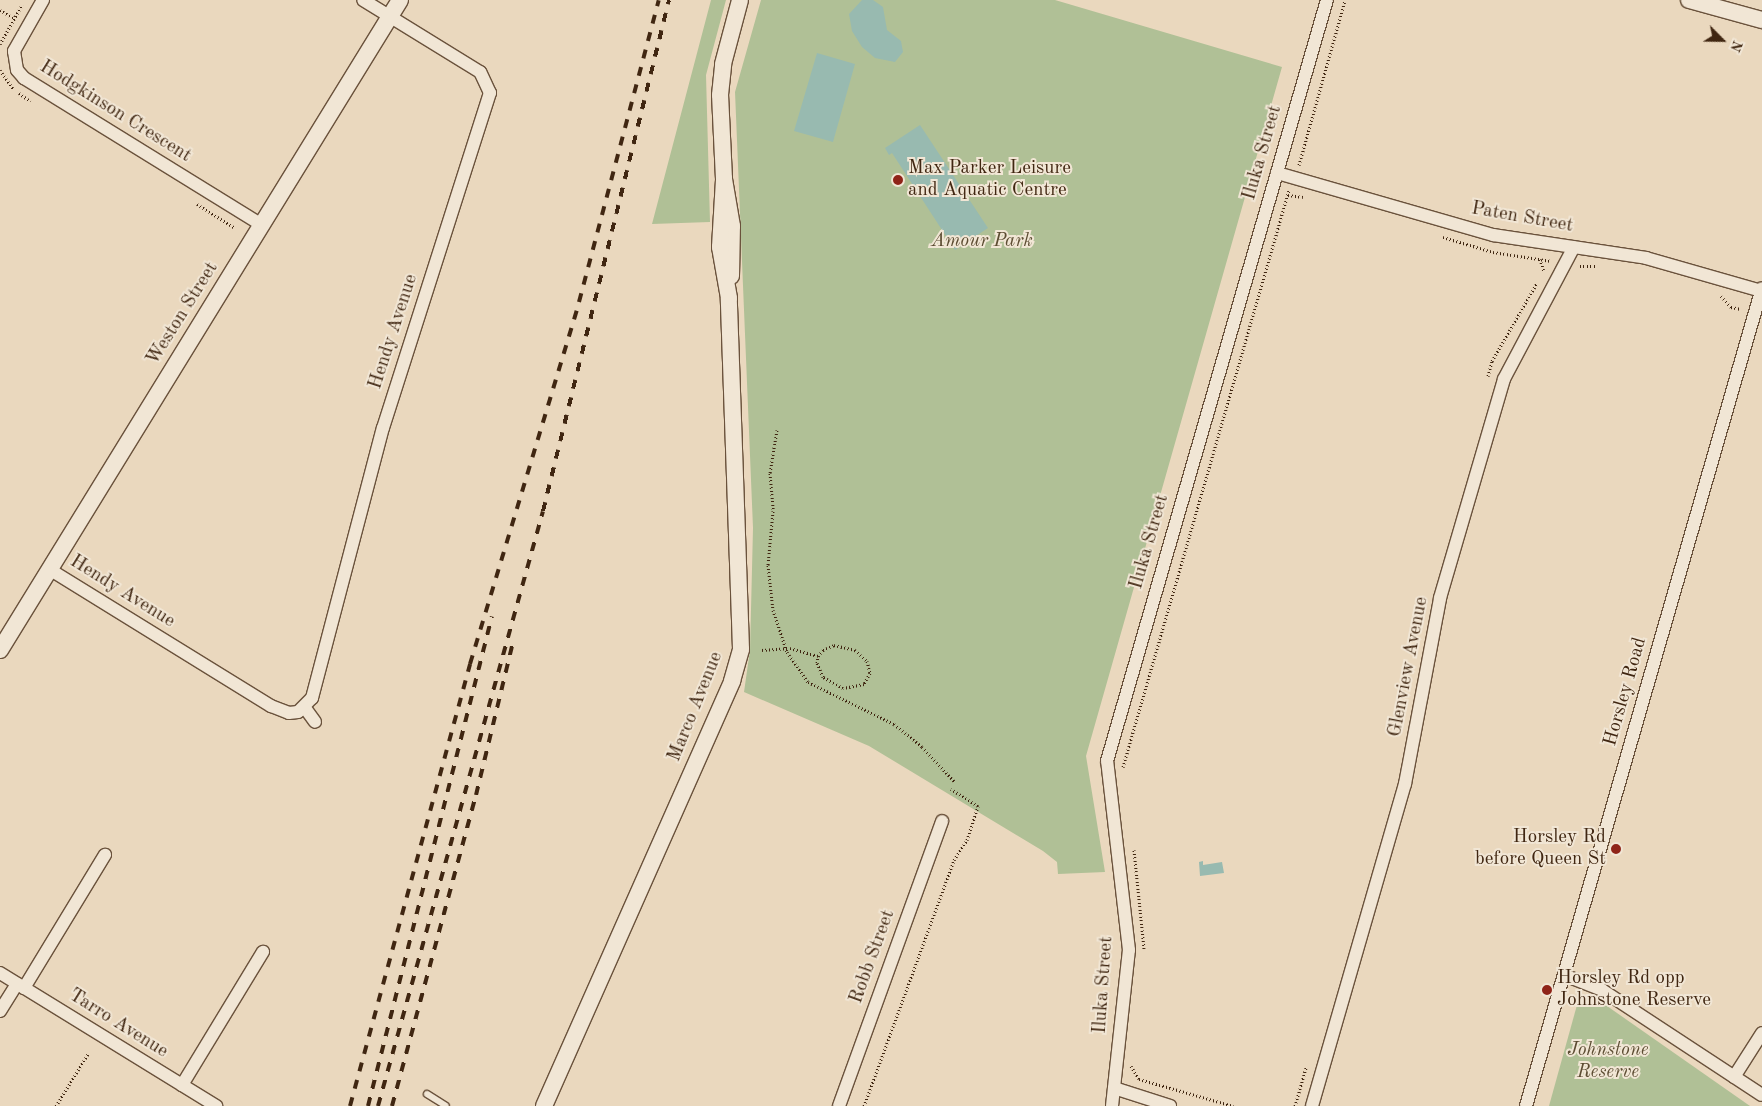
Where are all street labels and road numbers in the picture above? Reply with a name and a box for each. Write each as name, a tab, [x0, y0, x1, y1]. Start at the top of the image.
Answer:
street label: Hodgkinson Crescent	[35, 56, 195, 168]
street label: Iluka Street	[1239, 103, 1287, 203]
street label: Paten Street	[1469, 198, 1575, 238]
street label: Weston Street	[142, 258, 224, 370]
street label: Hendy Avenue	[365, 272, 423, 392]
street label: Iluka Street	[1126, 492, 1174, 592]
street label: Hendy Avenue	[65, 551, 179, 633]
street label: Glenview Avenue	[1384, 595, 1434, 739]
street label: Horsley Road	[1600, 635, 1652, 749]
street label: Marco Avenue	[664, 649, 728, 765]
street label: Robb Street	[846, 907, 900, 1007]
street label: Iluka Street	[1089, 935, 1119, 1035]
street label: Tarro Avenue	[64, 984, 172, 1064]

